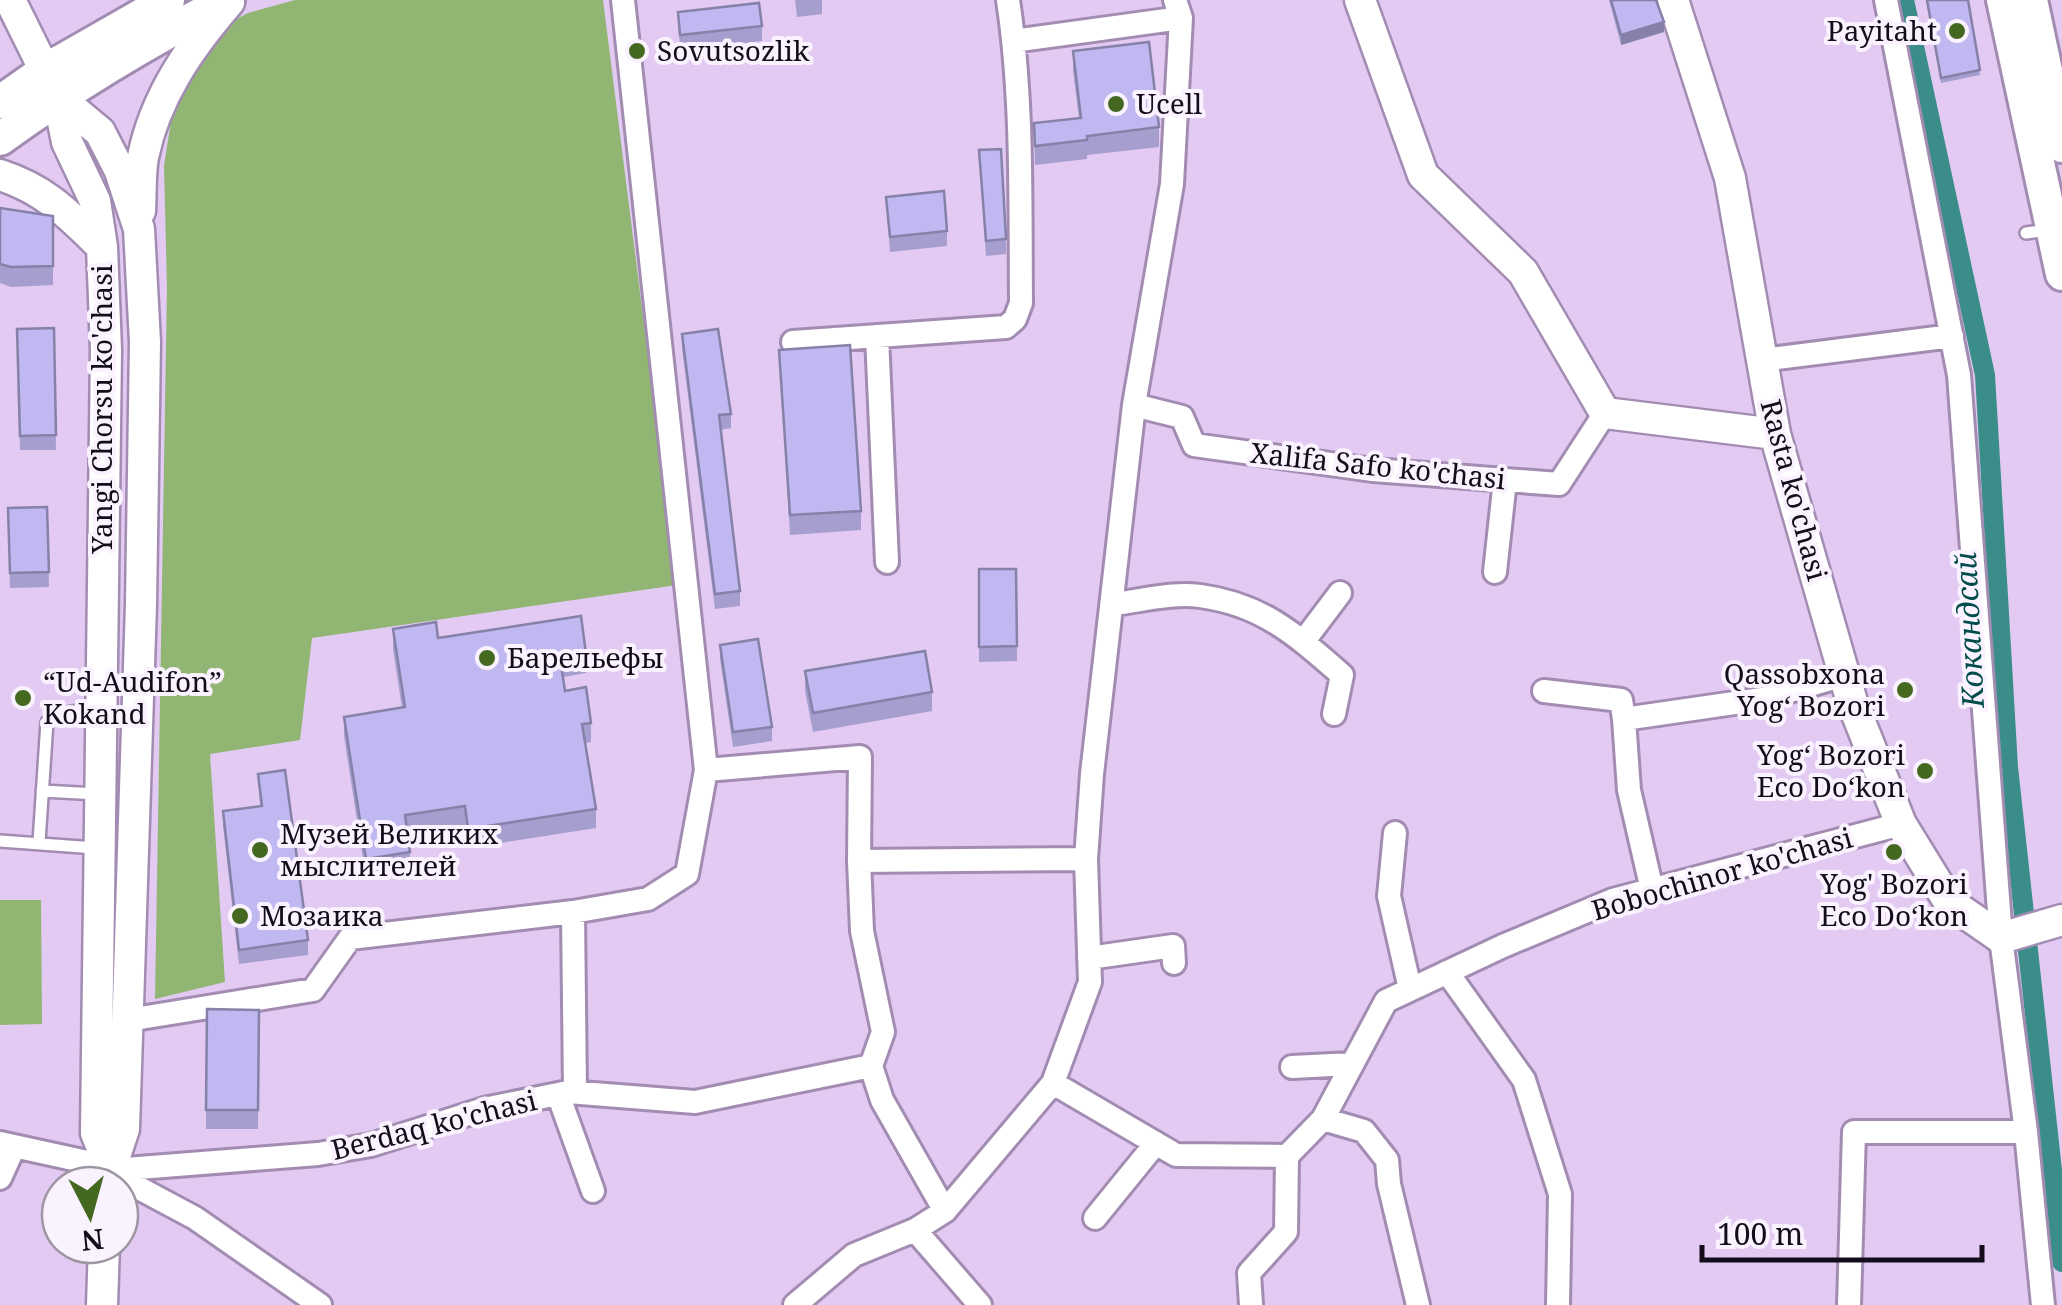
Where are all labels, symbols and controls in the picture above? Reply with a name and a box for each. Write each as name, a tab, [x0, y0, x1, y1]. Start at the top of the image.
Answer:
place label: Payitaht	[1827, 11, 1937, 49]
marker: Payitaht	[1946, 20, 1968, 42]
place label: Sovutsozlik	[657, 31, 810, 69]
marker: Sovutsozlik	[626, 40, 648, 62]
place label: Ucell	[1136, 84, 1203, 122]
marker: Ucell	[1105, 93, 1127, 115]
street label: Yangi Chorsu ko'chasi	[82, 264, 120, 555]
street label: Rasta ko'chasi	[1753, 395, 1837, 585]
street label: Xalifa Safo ko'chasi	[1249, 433, 1508, 497]
water label: Кокандсай	[1944, 551, 1993, 710]
place label: Барельефы	[507, 638, 664, 676]
marker: Барельефы	[476, 647, 498, 669]
place label: Qassobxona Yog‘ Bozori	[1724, 654, 1885, 724]
place label: “Ud-Audifon” Kokand	[43, 662, 222, 732]
marker: Qassobxona Yog‘ Bozori	[1894, 679, 1916, 701]
marker: “Ud-Audifon” Kokand	[12, 687, 34, 709]
place label: Yogʻ Bozori Eco Doʻkon	[1756, 735, 1905, 805]
marker: Yogʻ Bozori Eco Doʻkon	[1914, 760, 1936, 782]
place label: Музей Великих мыслителей	[280, 814, 499, 884]
street label: Bobochinor ko'chasi	[1587, 818, 1857, 928]
marker: Музей Великих мыслителей	[249, 839, 271, 861]
marker: Yog' Bozori Eco Do‘kon	[1883, 841, 1905, 863]
place label: Yog' Bozori Eco Do‘kon	[1819, 864, 1968, 934]
place label: Мозаика	[260, 896, 384, 934]
marker: Мозаика	[229, 905, 251, 927]
street label: Berdaq ko'chasi	[327, 1080, 540, 1168]
north arrow	[40, 1165, 140, 1265]
scale bar	[1702, 1200, 1982, 1262]
text: 100 m	[1717, 1213, 1803, 1254]
text: N	[80, 1221, 106, 1261]

